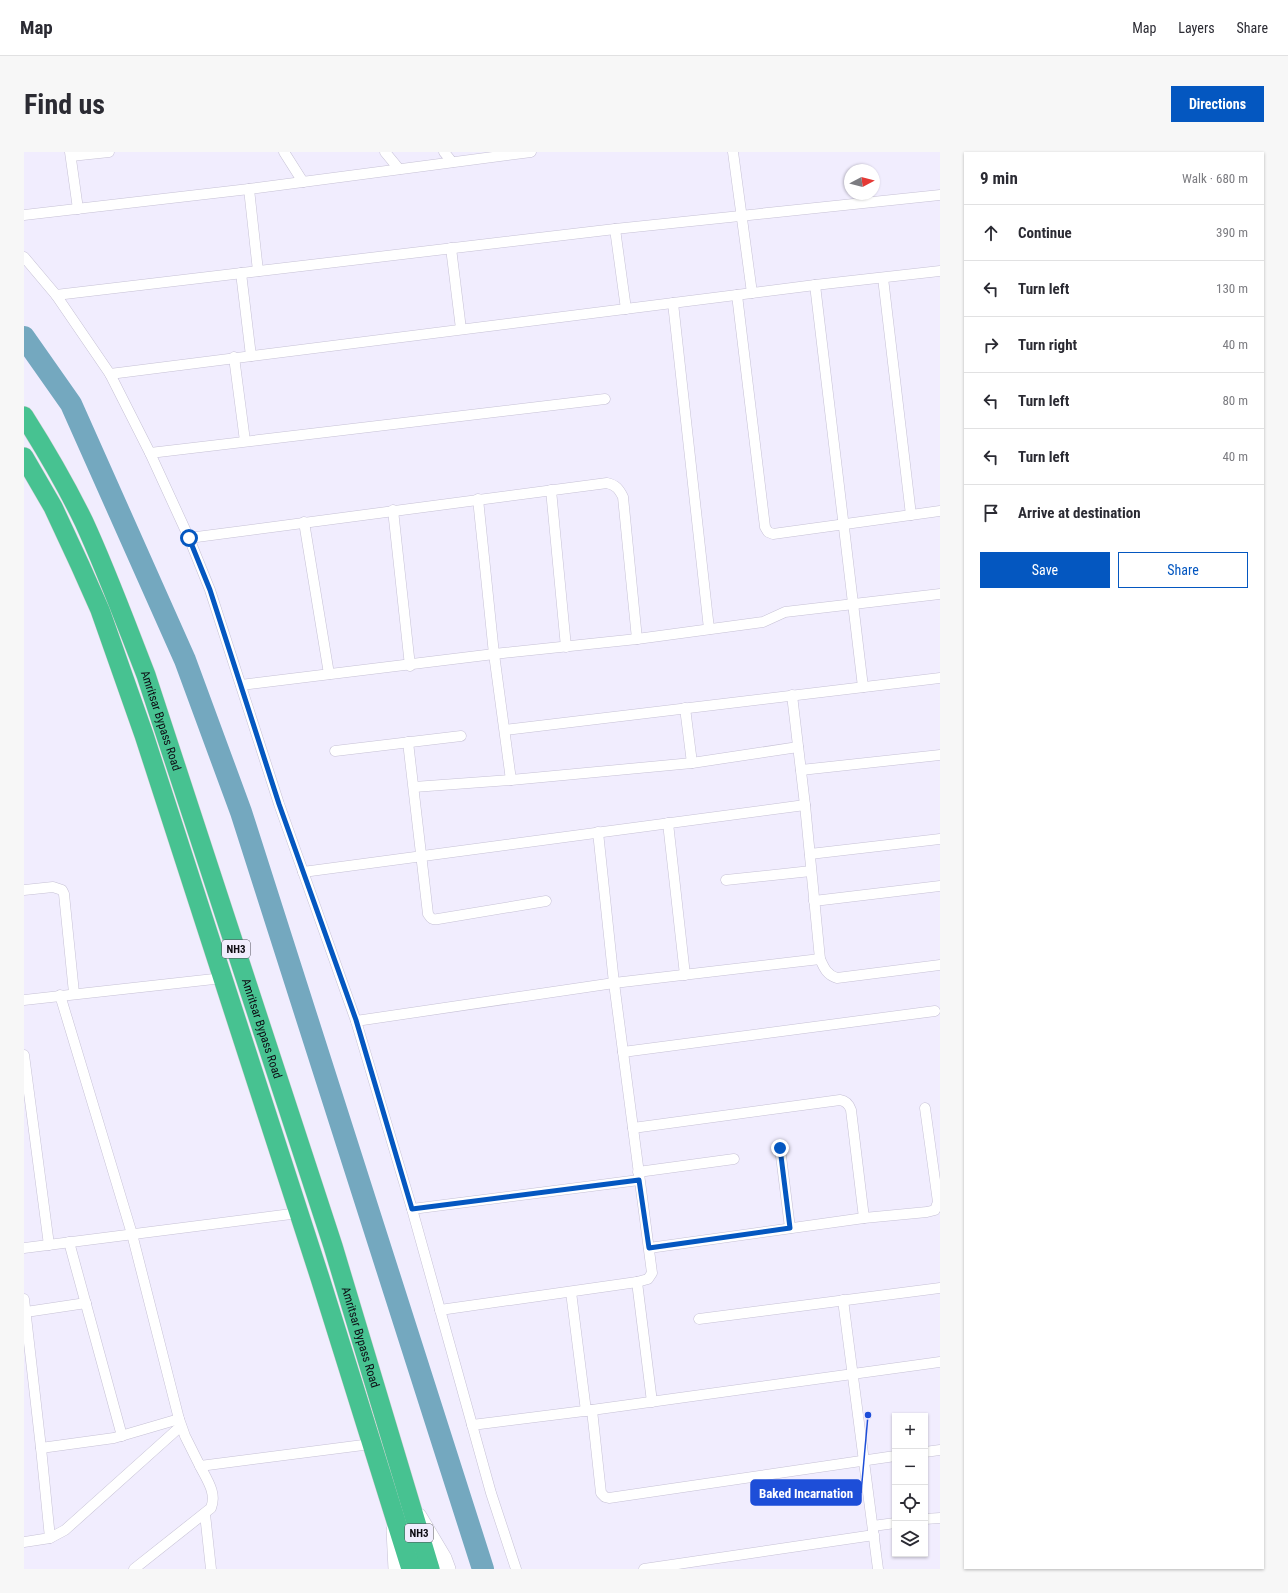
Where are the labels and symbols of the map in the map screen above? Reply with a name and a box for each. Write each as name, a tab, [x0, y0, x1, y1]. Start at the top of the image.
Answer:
north arrow	[844, 164, 880, 200]
route start	[180, 529, 198, 547]
street label: Amritsar Bypass Road	[138, 668, 184, 773]
road number: NH3	[222, 940, 250, 958]
street label: Amritsar Bypass Road	[239, 977, 285, 1081]
route end	[771, 1139, 789, 1157]
street label: Amritsar Bypass Road	[339, 1285, 382, 1389]
callout: Baked Incarnation	[751, 1480, 861, 1505]
text: Baked Incarnation	[759, 1486, 853, 1501]
road number: NH3	[405, 1524, 433, 1542]

